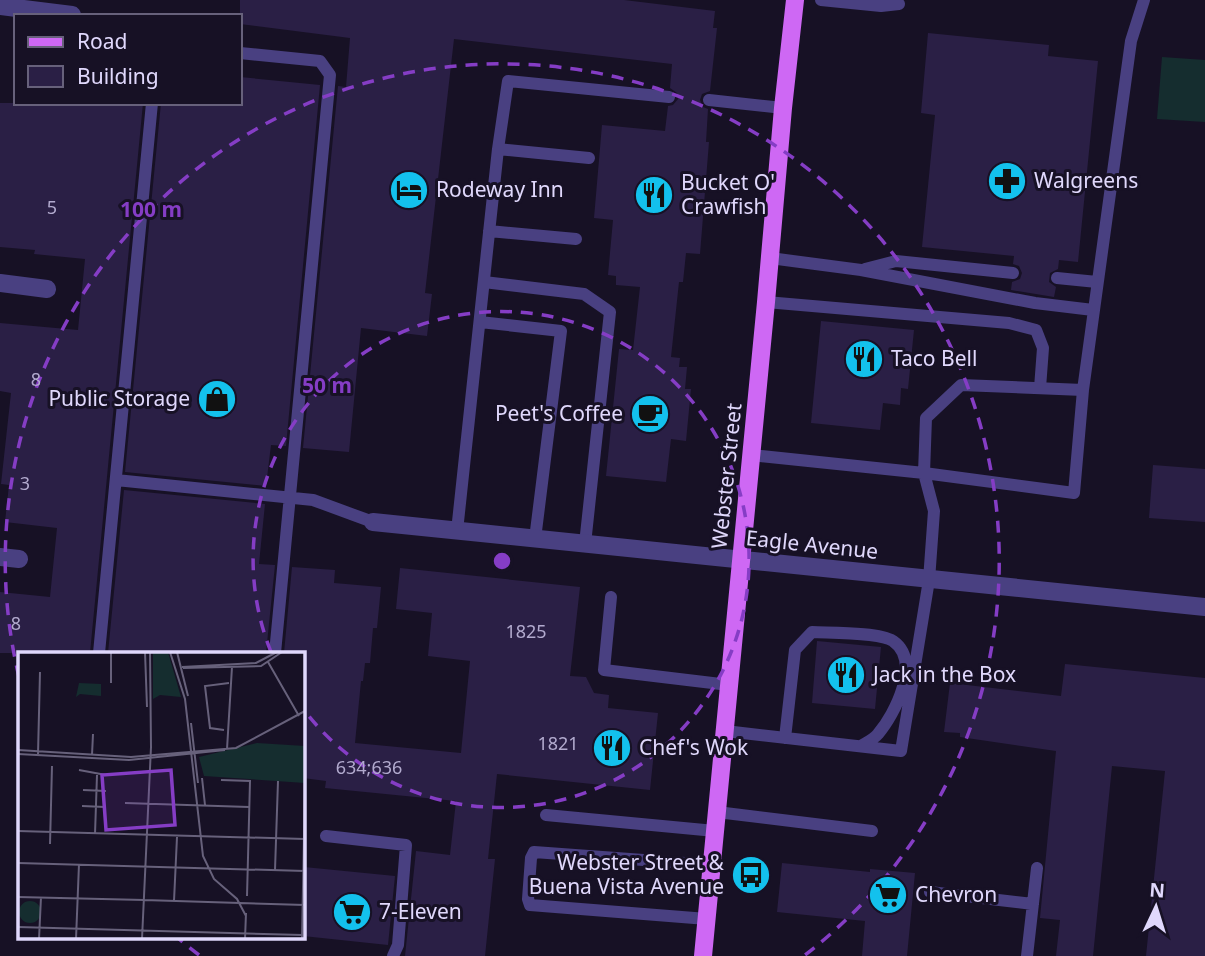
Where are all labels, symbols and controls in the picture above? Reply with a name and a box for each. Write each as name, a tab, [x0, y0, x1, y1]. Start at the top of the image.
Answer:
legend	[14, 14, 242, 105]
text: Road	[77, 27, 127, 55]
text: Building	[77, 62, 159, 90]
pharmacy icon: Walgreens	[986, 160, 1028, 202]
place label: Walgreens	[1034, 166, 1138, 194]
place label: Bucket O' Crawfish	[681, 168, 775, 220]
hotel icon: Rodeway Inn	[388, 169, 430, 211]
restaurant icon: Bucket O' Crawfish	[633, 174, 675, 216]
place label: Rodeway Inn	[436, 175, 564, 203]
house number: 5	[47, 195, 57, 219]
text: 100 m	[120, 195, 182, 223]
restaurant icon: Taco Bell	[843, 338, 885, 380]
place label: Taco Bell	[891, 344, 977, 372]
house number: 8	[31, 367, 41, 391]
text: 50 m	[302, 371, 352, 399]
shop icon: Public Storage	[196, 378, 238, 420]
place label: Public Storage	[48, 384, 190, 412]
cafe icon: Peet's Coffee	[629, 393, 671, 435]
place label: Peet's Coffee	[495, 399, 623, 427]
street label: Webster Street	[704, 401, 748, 550]
house number: 3	[20, 471, 30, 495]
street label: Eagle Avenue	[745, 523, 880, 565]
centre of rings	[490, 549, 514, 573]
house number: 8	[11, 611, 21, 635]
house number: 1825	[505, 619, 547, 643]
inset map	[18, 652, 304, 939]
restaurant icon: Jack in the Box	[825, 654, 867, 696]
place label: Jack in the Box	[871, 660, 1016, 688]
restaurant icon: Chef's Wok	[591, 727, 633, 769]
house number: 1821	[537, 731, 579, 755]
place label: Chef's Wok	[639, 733, 749, 761]
house number: 634;636	[336, 755, 402, 779]
place label: Webster Street & Buena Vista Avenue	[529, 848, 725, 900]
bus stop icon: Webster Street & Buena Vista Avenue	[730, 854, 772, 896]
north arrow	[1121, 872, 1191, 942]
supermarket icon: Chevron	[867, 874, 909, 916]
text: N	[1149, 877, 1166, 904]
place label: Chevron	[915, 880, 997, 908]
supermarket icon: 7-Eleven	[331, 891, 373, 933]
place label: 7-Eleven	[379, 897, 462, 925]

